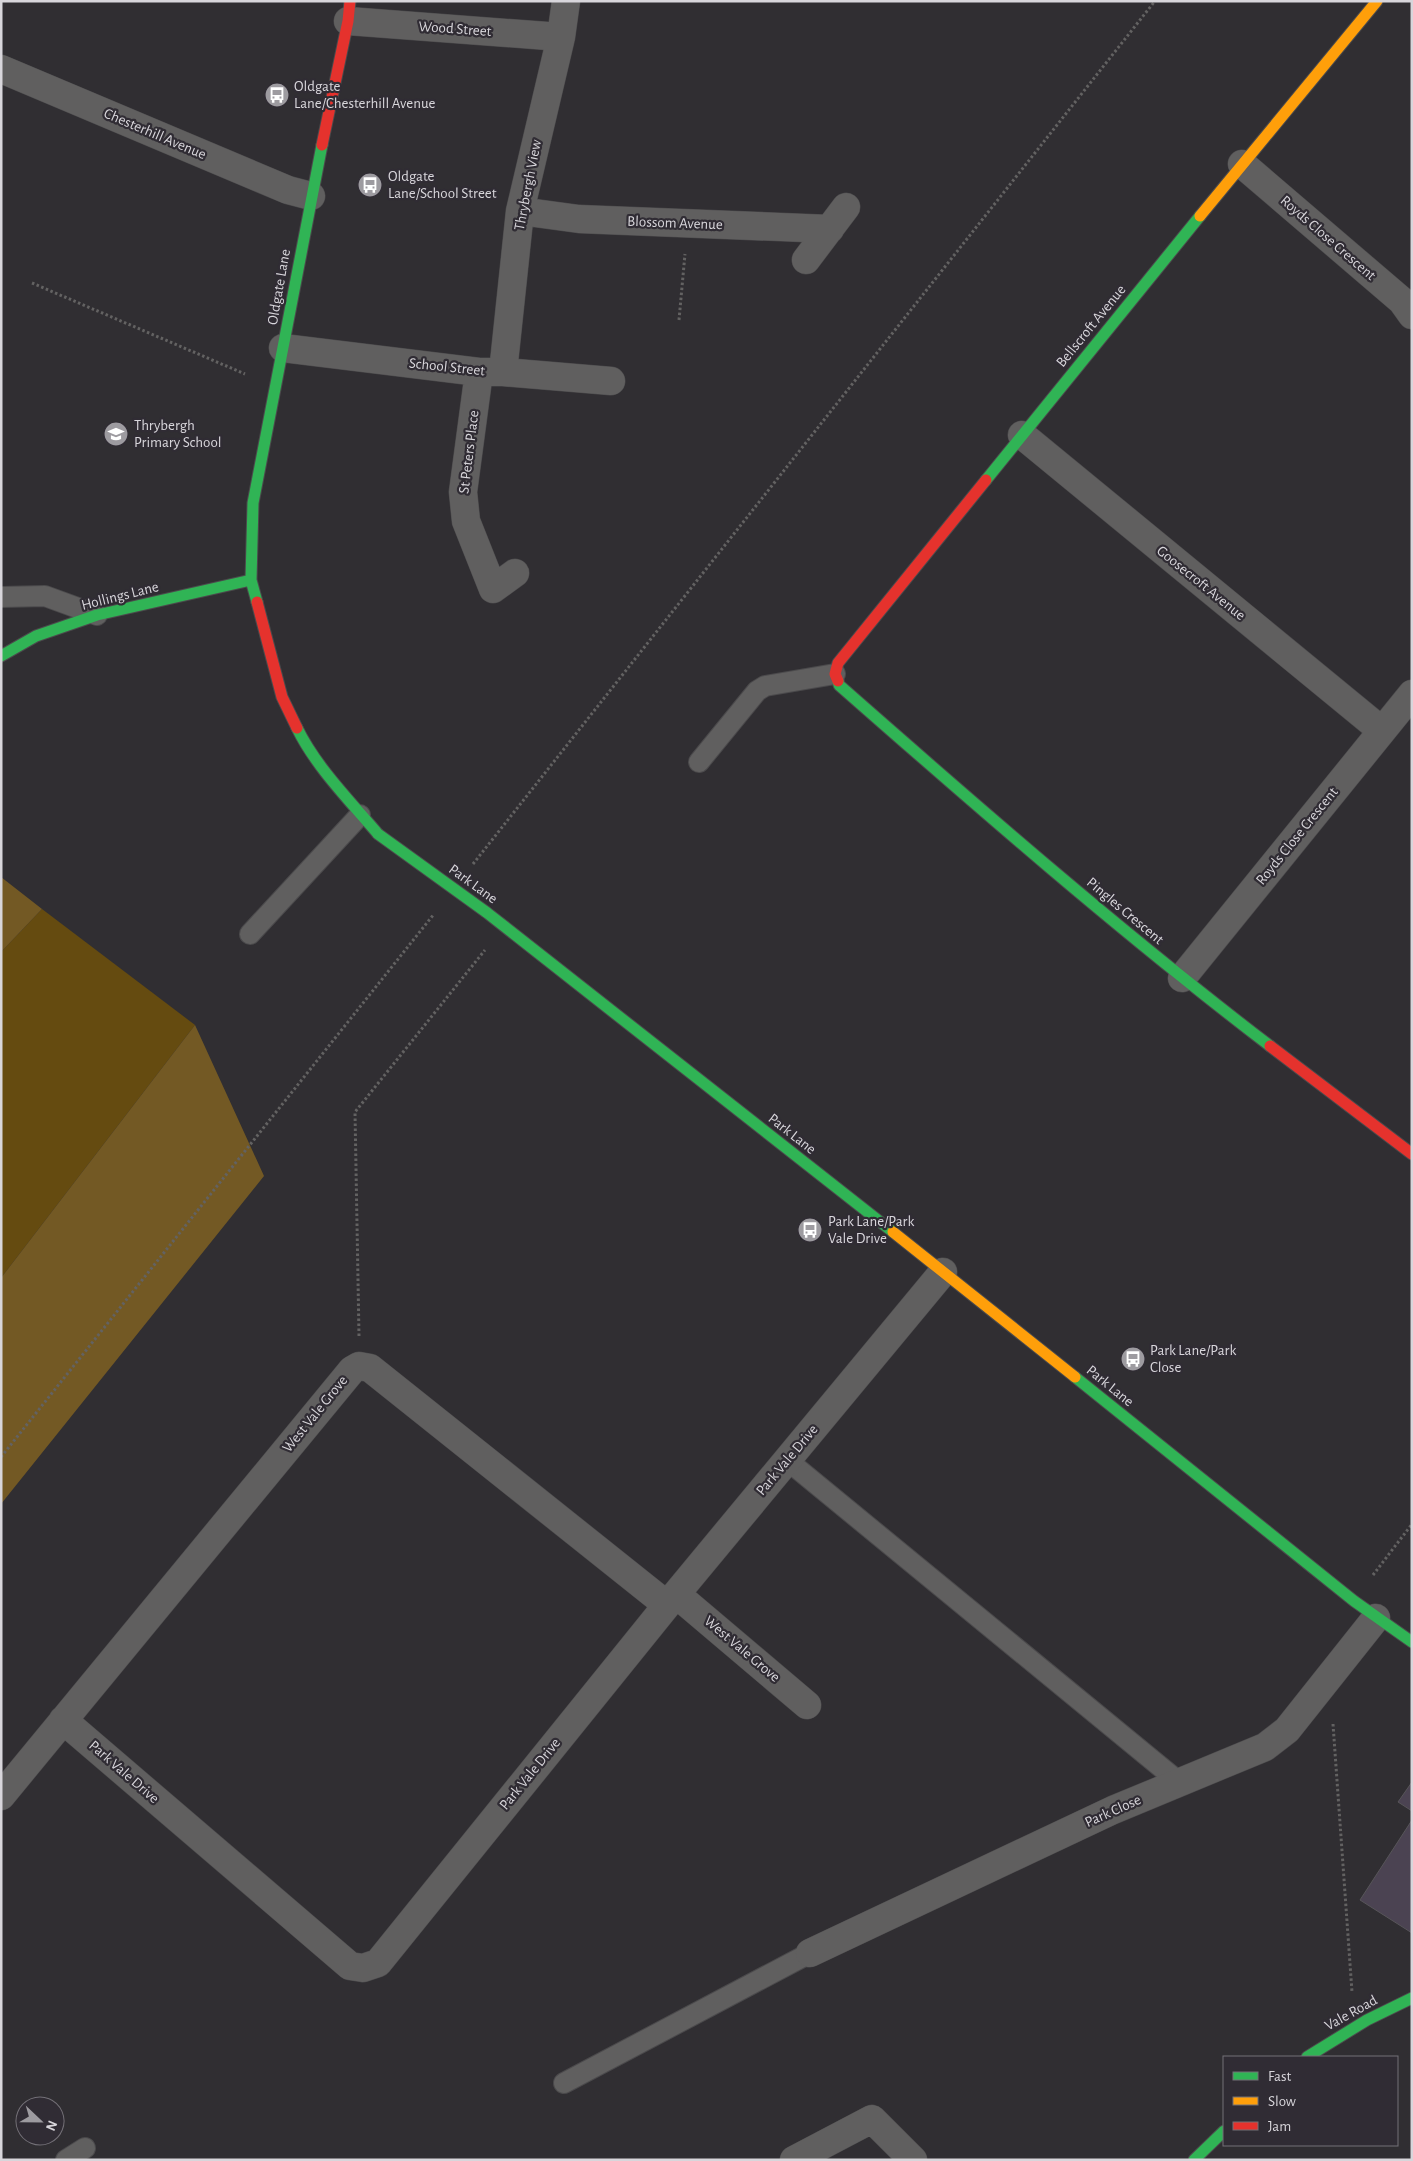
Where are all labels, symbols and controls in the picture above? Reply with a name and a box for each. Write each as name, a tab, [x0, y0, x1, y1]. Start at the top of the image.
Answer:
street label: Wood Street	[418, 19, 492, 39]
place label: Oldgate Lane/Chesterhill Avenue	[294, 79, 436, 111]
bus stop icon: Oldgate Lane/Chesterhill Avenue	[264, 82, 290, 108]
street label: Chesterhill Avenue	[102, 106, 208, 162]
street label: Thrybergh View	[512, 138, 544, 232]
place label: Oldgate Lane/School Street	[388, 169, 497, 201]
bus stop icon: Oldgate Lane/School Street	[357, 172, 383, 198]
street label: Royds Close Crescent	[1278, 193, 1379, 283]
street label: Blossom Avenue	[627, 214, 723, 232]
street label: Oldgate Lane	[265, 248, 293, 326]
street label: Bellscroft Avenue	[1053, 282, 1129, 370]
street label: School Street	[408, 356, 486, 378]
street label: St Peters Place	[456, 409, 482, 495]
place label: Thrybergh Primary School	[134, 418, 222, 450]
school or university icon: Thrybergh Primary School	[103, 421, 129, 447]
street label: Goosecroft Avenue	[1154, 543, 1248, 623]
street label: Hollings Lane	[80, 579, 160, 613]
street label: Royds Close Crescent	[1253, 784, 1341, 888]
street label: Park Lane	[446, 861, 500, 907]
street label: Pingles Crescent	[1084, 875, 1166, 947]
street label: Park Lane	[765, 1111, 819, 1157]
place label: Park Lane/Park Vale Drive	[828, 1214, 914, 1246]
bus stop icon: Park Lane/Park Vale Drive	[797, 1217, 823, 1243]
place label: Park Lane/Park Close	[1150, 1343, 1236, 1375]
bus stop icon: Park Lane/Park Close	[1120, 1346, 1146, 1372]
street label: Park Lane	[1084, 1363, 1137, 1410]
street label: West Vale Grove	[280, 1373, 350, 1455]
street label: Park Vale Drive	[753, 1422, 821, 1498]
street label: West Vale Grove	[701, 1613, 783, 1685]
street label: Park Vale Drive	[497, 1735, 563, 1813]
street label: Park Vale Drive	[86, 1738, 162, 1806]
street label: Park Close	[1083, 1792, 1143, 1830]
street label: Vale Road	[1322, 1992, 1380, 2034]
legend	[1223, 2056, 1398, 2146]
text: Fast	[1268, 2069, 1292, 2084]
text: Slow	[1268, 2094, 1296, 2109]
north arrow	[15, 2096, 65, 2146]
text: N	[43, 2118, 59, 2133]
text: Jam	[1268, 2119, 1291, 2134]

